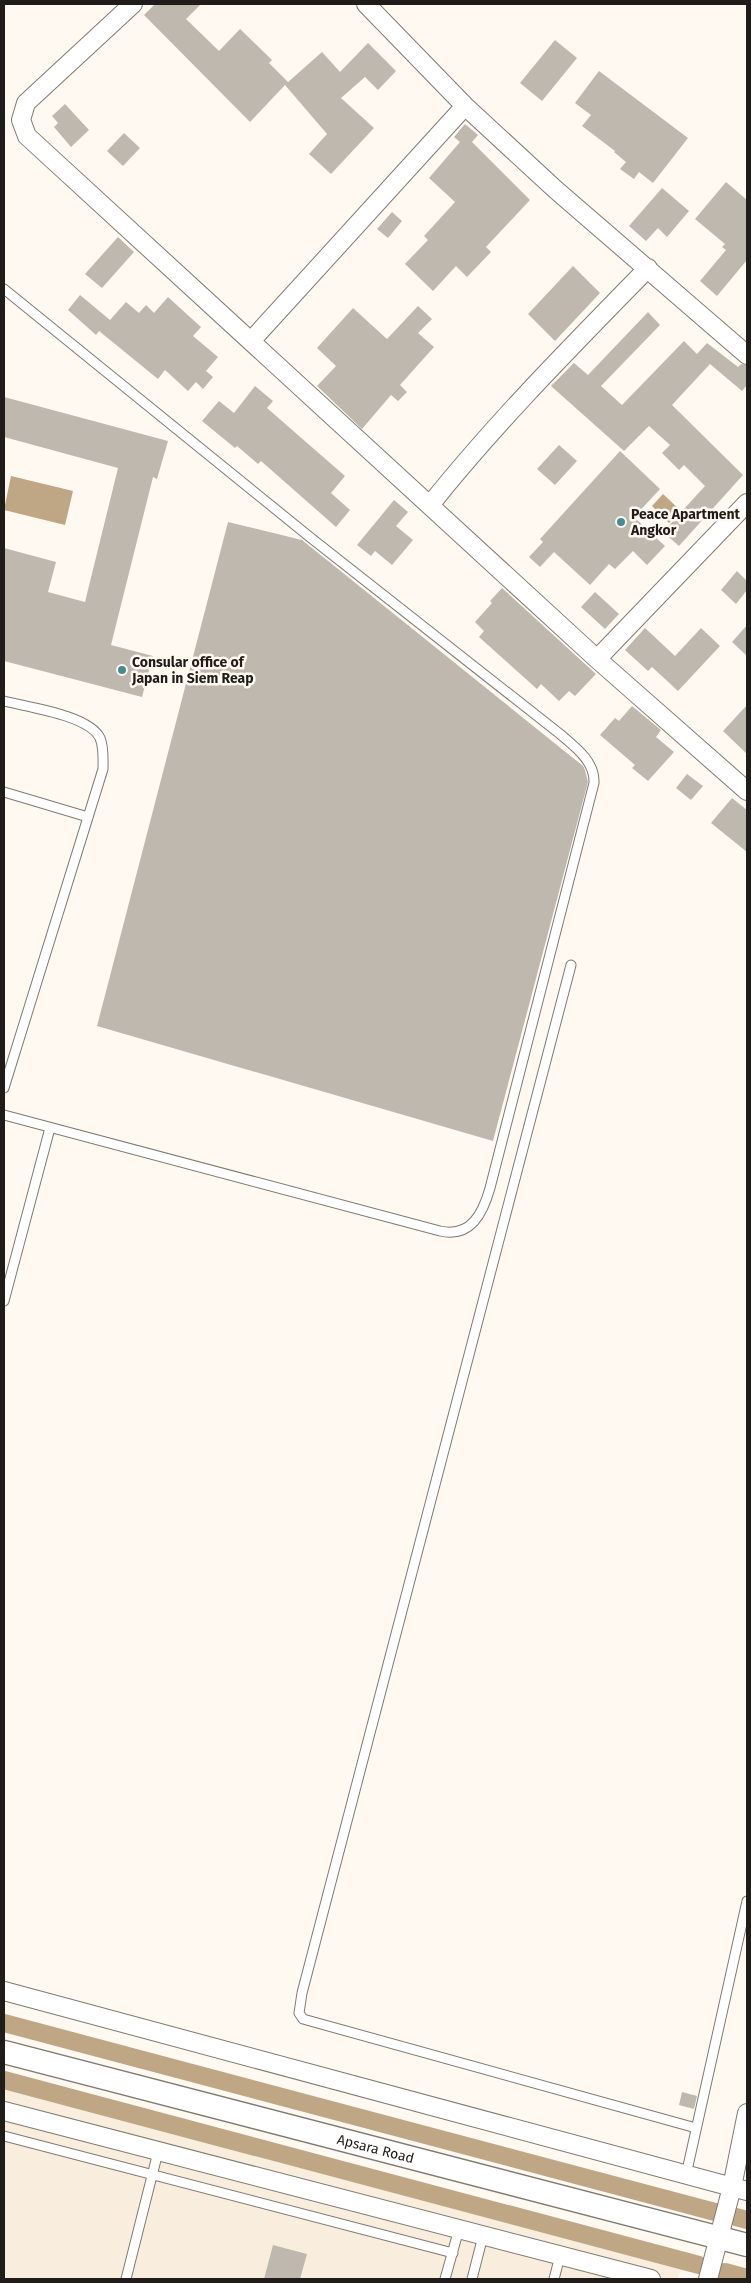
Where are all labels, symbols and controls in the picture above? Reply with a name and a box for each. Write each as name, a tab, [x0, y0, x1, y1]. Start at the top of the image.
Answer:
place label: Peace Apartment Angkor	[630, 506, 741, 539]
marker: Peace Apartment Angkor	[615, 516, 627, 528]
place label: Consular office of Japan in Siem Reap	[131, 654, 254, 687]
marker: Consular office of Japan in Siem Reap	[116, 664, 128, 676]
street label: Apsara Road	[335, 2130, 416, 2167]

